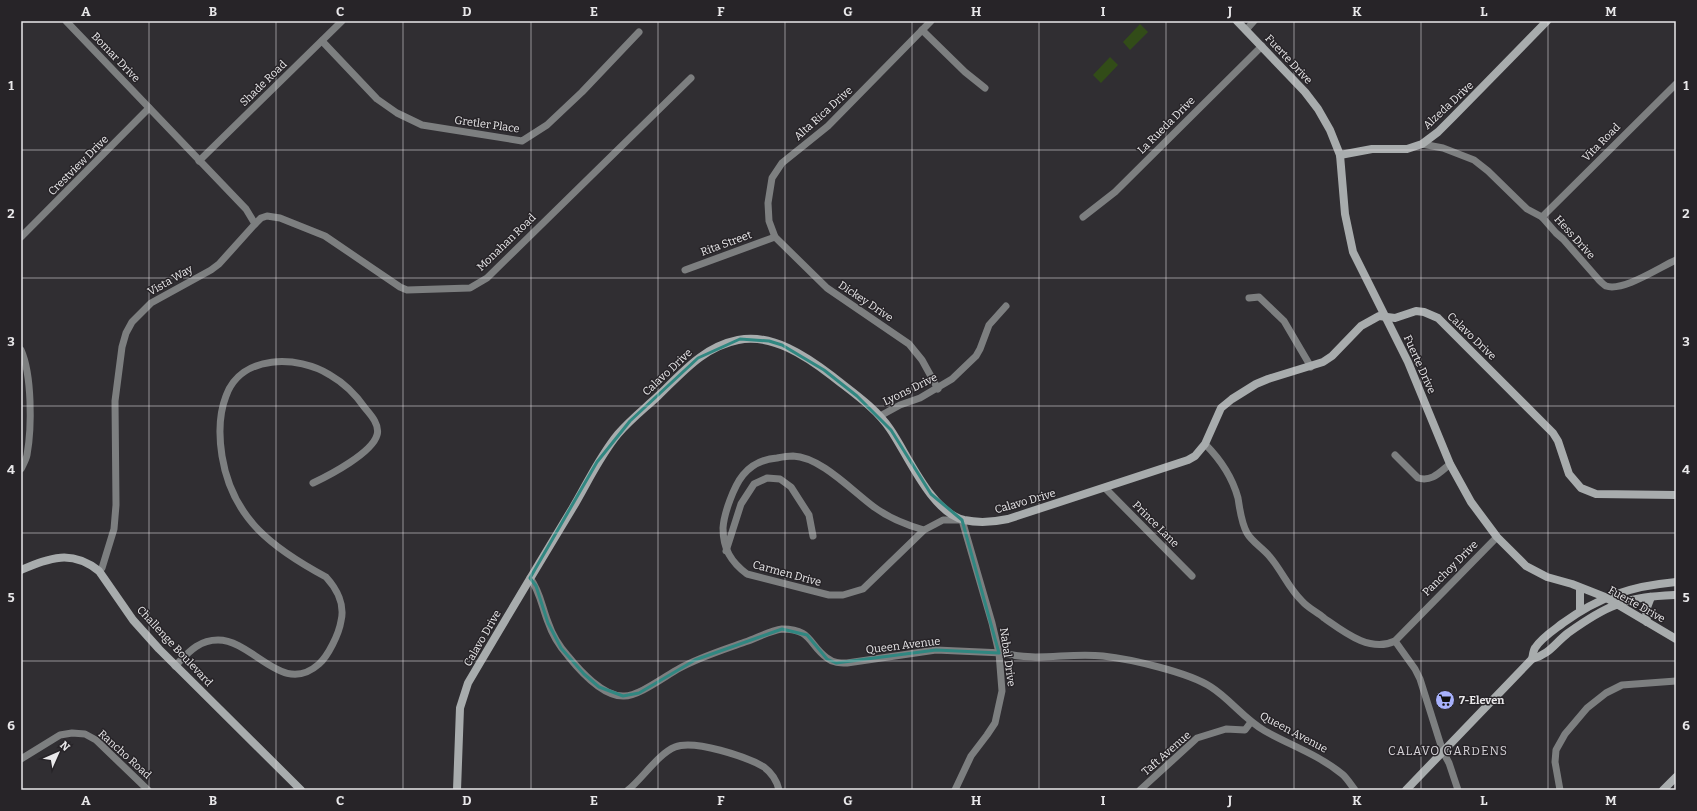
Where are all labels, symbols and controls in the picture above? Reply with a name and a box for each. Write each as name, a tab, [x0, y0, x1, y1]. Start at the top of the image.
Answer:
text: A	[81, 4, 91, 19]
text: B	[209, 4, 217, 19]
text: C	[336, 4, 344, 19]
text: D	[462, 4, 472, 19]
text: E	[590, 4, 598, 19]
text: F	[717, 4, 725, 19]
text: G	[843, 4, 853, 19]
text: H	[971, 4, 981, 19]
text: I	[1101, 4, 1106, 19]
text: J	[1227, 4, 1233, 19]
text: K	[1352, 4, 1362, 19]
text: L	[1480, 4, 1488, 19]
text: M	[1605, 4, 1617, 19]
street label: Bomar Drive	[89, 30, 143, 85]
street label: Fuerte Drive	[1262, 32, 1315, 87]
street label: Shade Road	[237, 57, 290, 109]
text: 1	[8, 78, 14, 93]
text: 1	[1683, 78, 1689, 93]
street label: Alzeda Drive	[1421, 79, 1476, 132]
street label: Alta Rica Drive	[791, 84, 855, 143]
street label: La Rueda Drive	[1135, 94, 1198, 157]
street label: Gretler Place	[453, 113, 520, 136]
street label: Vita Road	[1580, 120, 1623, 164]
street label: Crestview Drive	[46, 133, 111, 198]
text: 2	[7, 206, 15, 221]
text: 2	[1682, 206, 1690, 221]
street label: Monahan Road	[474, 211, 539, 274]
street label: Hess Drive	[1552, 213, 1598, 262]
street label: Rita Street	[699, 228, 754, 259]
street label: Vista Way	[146, 262, 195, 298]
street label: Dickey Drive	[836, 278, 896, 324]
street label: Calavo Drive	[1445, 310, 1499, 363]
street label: Fuerte Drive	[1401, 333, 1438, 396]
text: 3	[7, 334, 15, 349]
text: 3	[1682, 334, 1690, 349]
street label: Calavo Drive	[640, 346, 695, 399]
street label: Lyons Drive	[881, 371, 940, 408]
text: 4	[7, 462, 15, 477]
text: 4	[1682, 462, 1690, 477]
street label: Calavo Drive	[993, 487, 1057, 516]
street label: Prince Lane	[1130, 499, 1181, 550]
street label: Panchoy Drive	[1420, 538, 1481, 599]
street label: Carmen Drive	[751, 558, 823, 589]
street label: Fuerte Drive	[1606, 583, 1667, 625]
text: 5	[7, 590, 15, 605]
text: 5	[1682, 590, 1690, 605]
street label: Challenge Boulevard	[134, 604, 216, 690]
street label: Calavo Drive	[461, 608, 504, 669]
street label: Nabal Drive	[997, 627, 1018, 687]
street label: Queen Avenue	[865, 634, 941, 657]
supermarket icon: 7-Eleven	[1434, 689, 1456, 711]
place label: 7-Eleven	[1459, 694, 1504, 707]
street label: Queen Avenue	[1258, 709, 1330, 756]
text: 6	[7, 718, 15, 733]
text: 6	[1682, 718, 1690, 733]
street label: Rancho Road	[96, 727, 154, 782]
street label: Taft Avenue	[1139, 729, 1193, 778]
north arrow	[38, 733, 78, 773]
text: N	[57, 739, 73, 754]
district label: CALAVO GARDENS	[1388, 744, 1508, 758]
text: A	[81, 793, 91, 808]
text: B	[209, 793, 217, 808]
text: C	[336, 793, 344, 808]
text: D	[462, 793, 472, 808]
text: E	[590, 793, 598, 808]
text: F	[717, 793, 725, 808]
text: G	[843, 793, 853, 808]
text: H	[971, 793, 981, 808]
text: I	[1101, 793, 1106, 808]
text: J	[1227, 793, 1233, 808]
text: K	[1352, 793, 1362, 808]
text: L	[1480, 793, 1488, 808]
text: M	[1605, 793, 1617, 808]

